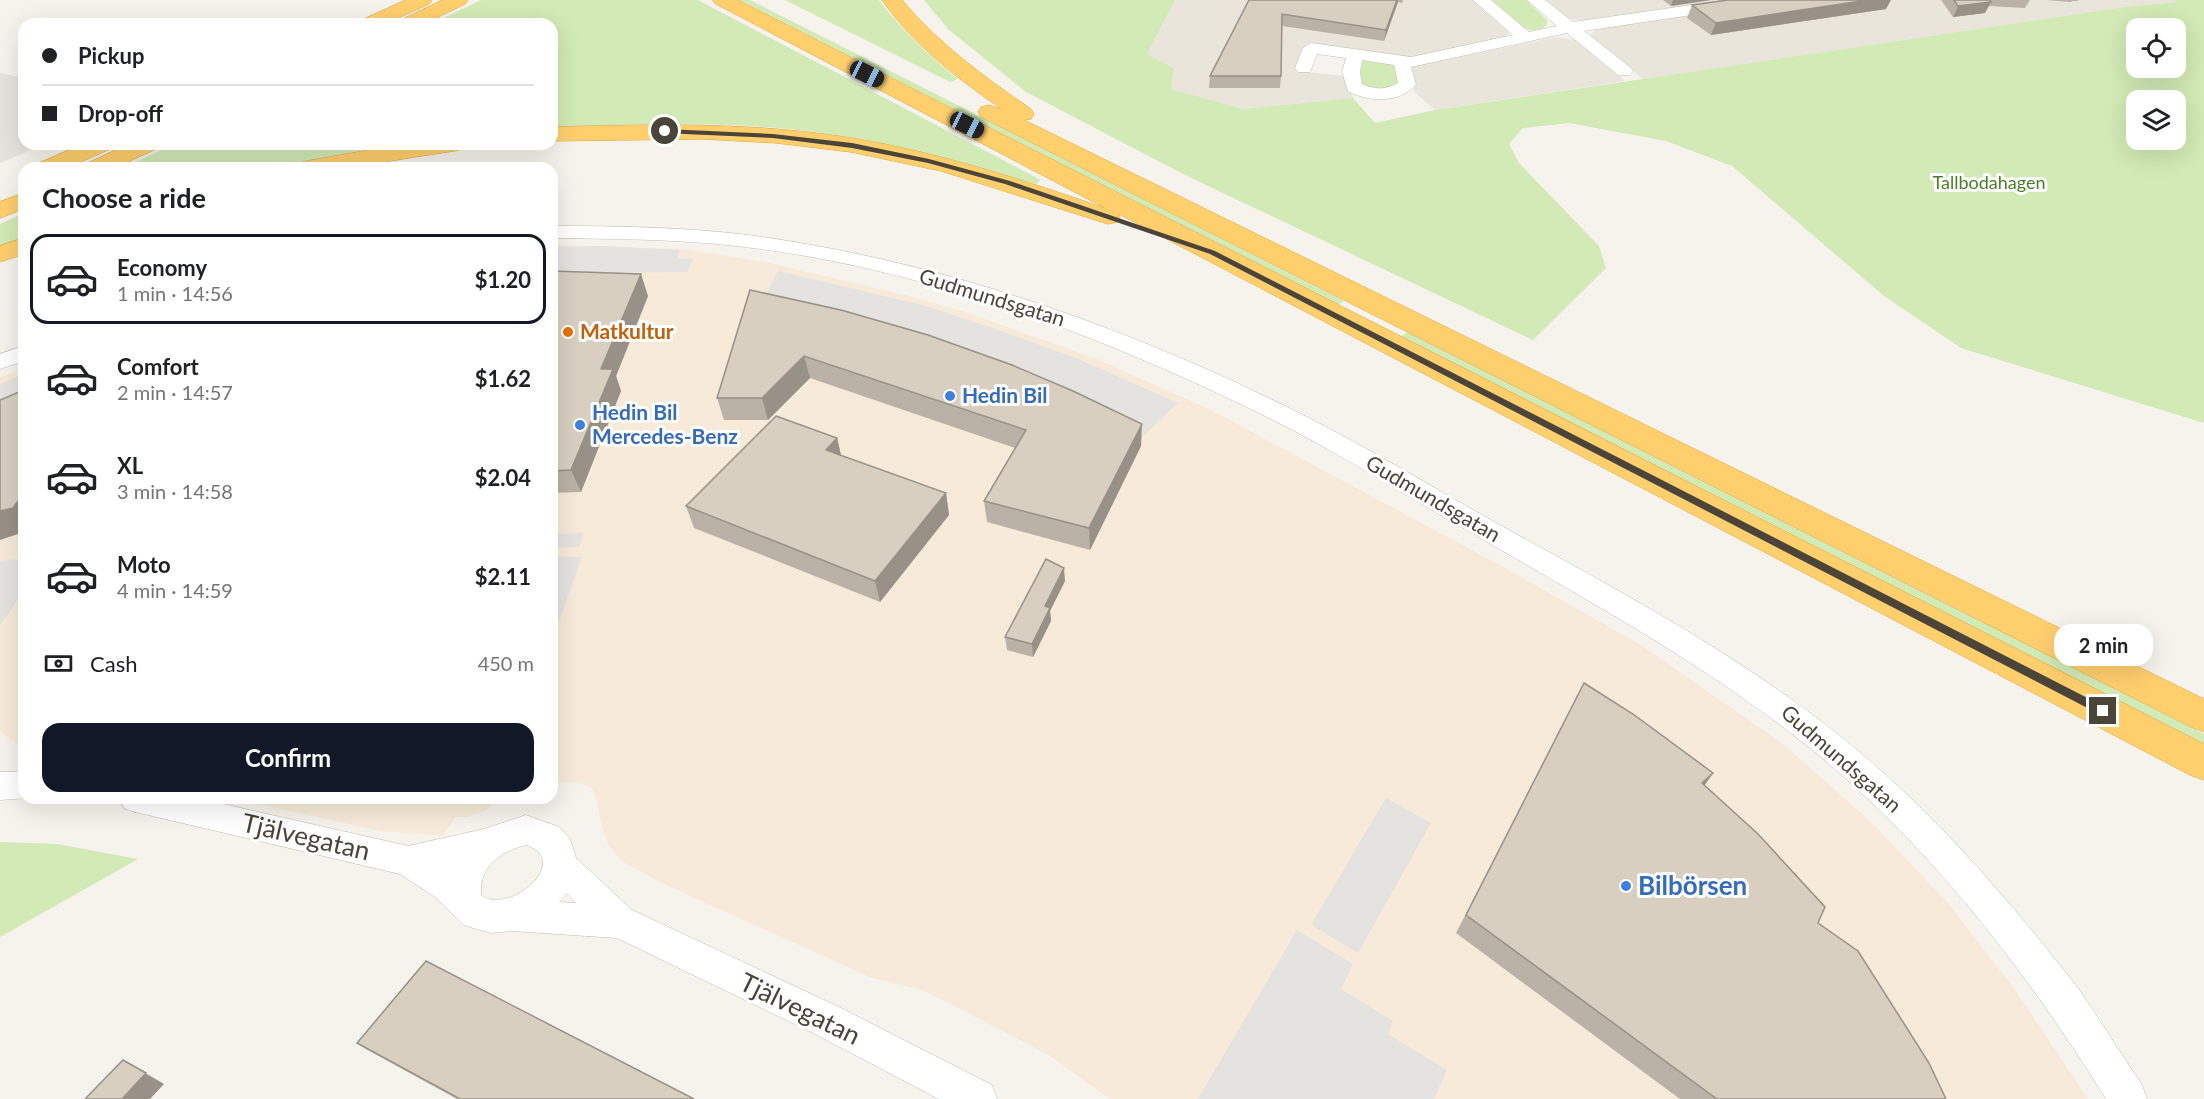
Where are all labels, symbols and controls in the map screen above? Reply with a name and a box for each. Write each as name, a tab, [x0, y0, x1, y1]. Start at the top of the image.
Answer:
map controls	[2126, 18, 2186, 150]
button: locate	[2126, 18, 2186, 78]
text: Pickup	[78, 42, 144, 69]
car	[847, 58, 887, 90]
button: layers	[2126, 90, 2186, 150]
text: Drop-off	[78, 100, 163, 127]
car	[947, 109, 987, 141]
route start	[651, 117, 678, 144]
park label: Tallbodahagen	[1932, 171, 2046, 193]
text: Choose a ride	[42, 181, 206, 214]
icon: car	[45, 252, 99, 306]
text: Economy	[117, 254, 207, 281]
street label: Gudmundsgatan	[917, 263, 1068, 331]
text: $1.20	[475, 266, 531, 293]
text: 1 min · 14:56	[117, 281, 233, 305]
place label: Matkultur	[580, 318, 674, 343]
marker: Matkultur	[561, 325, 575, 339]
icon: car	[45, 351, 99, 405]
text: Comfort	[117, 353, 199, 380]
text: $1.62	[475, 365, 531, 392]
text: 2 min · 14:57	[117, 380, 233, 404]
place label: Hedin Bil	[962, 382, 1047, 407]
marker: Hedin Bil	[943, 389, 957, 403]
place label: Hedin Bil Mercedes-Benz	[592, 399, 738, 448]
marker: Hedin Bil Mercedes-Benz	[573, 418, 587, 432]
street label: Gudmundsgatan	[1362, 449, 1505, 546]
icon: car	[45, 450, 99, 504]
text: XL	[117, 452, 143, 479]
text: $2.04	[475, 464, 531, 491]
text: 3 min · 14:58	[117, 479, 233, 503]
icon: car	[45, 549, 99, 603]
text: Moto	[117, 551, 171, 578]
text: $2.11	[475, 563, 531, 590]
text: 4 min · 14:59	[117, 578, 233, 602]
callout: 2 min	[2054, 624, 2152, 666]
text: 2 min	[2079, 633, 2128, 657]
icon: cash	[42, 647, 75, 680]
text: Cash	[90, 650, 137, 677]
text: 450 m	[478, 651, 534, 675]
route end	[2089, 697, 2116, 724]
street label: Gudmundsgatan	[1777, 699, 1907, 817]
button: Confirm	[42, 723, 534, 792]
street label: Tjälvegatan	[239, 806, 373, 866]
place label: Bilbörsen	[1638, 869, 1747, 901]
marker: Bilbörsen	[1619, 879, 1633, 893]
street label: Tjälvegatan	[735, 965, 866, 1051]

